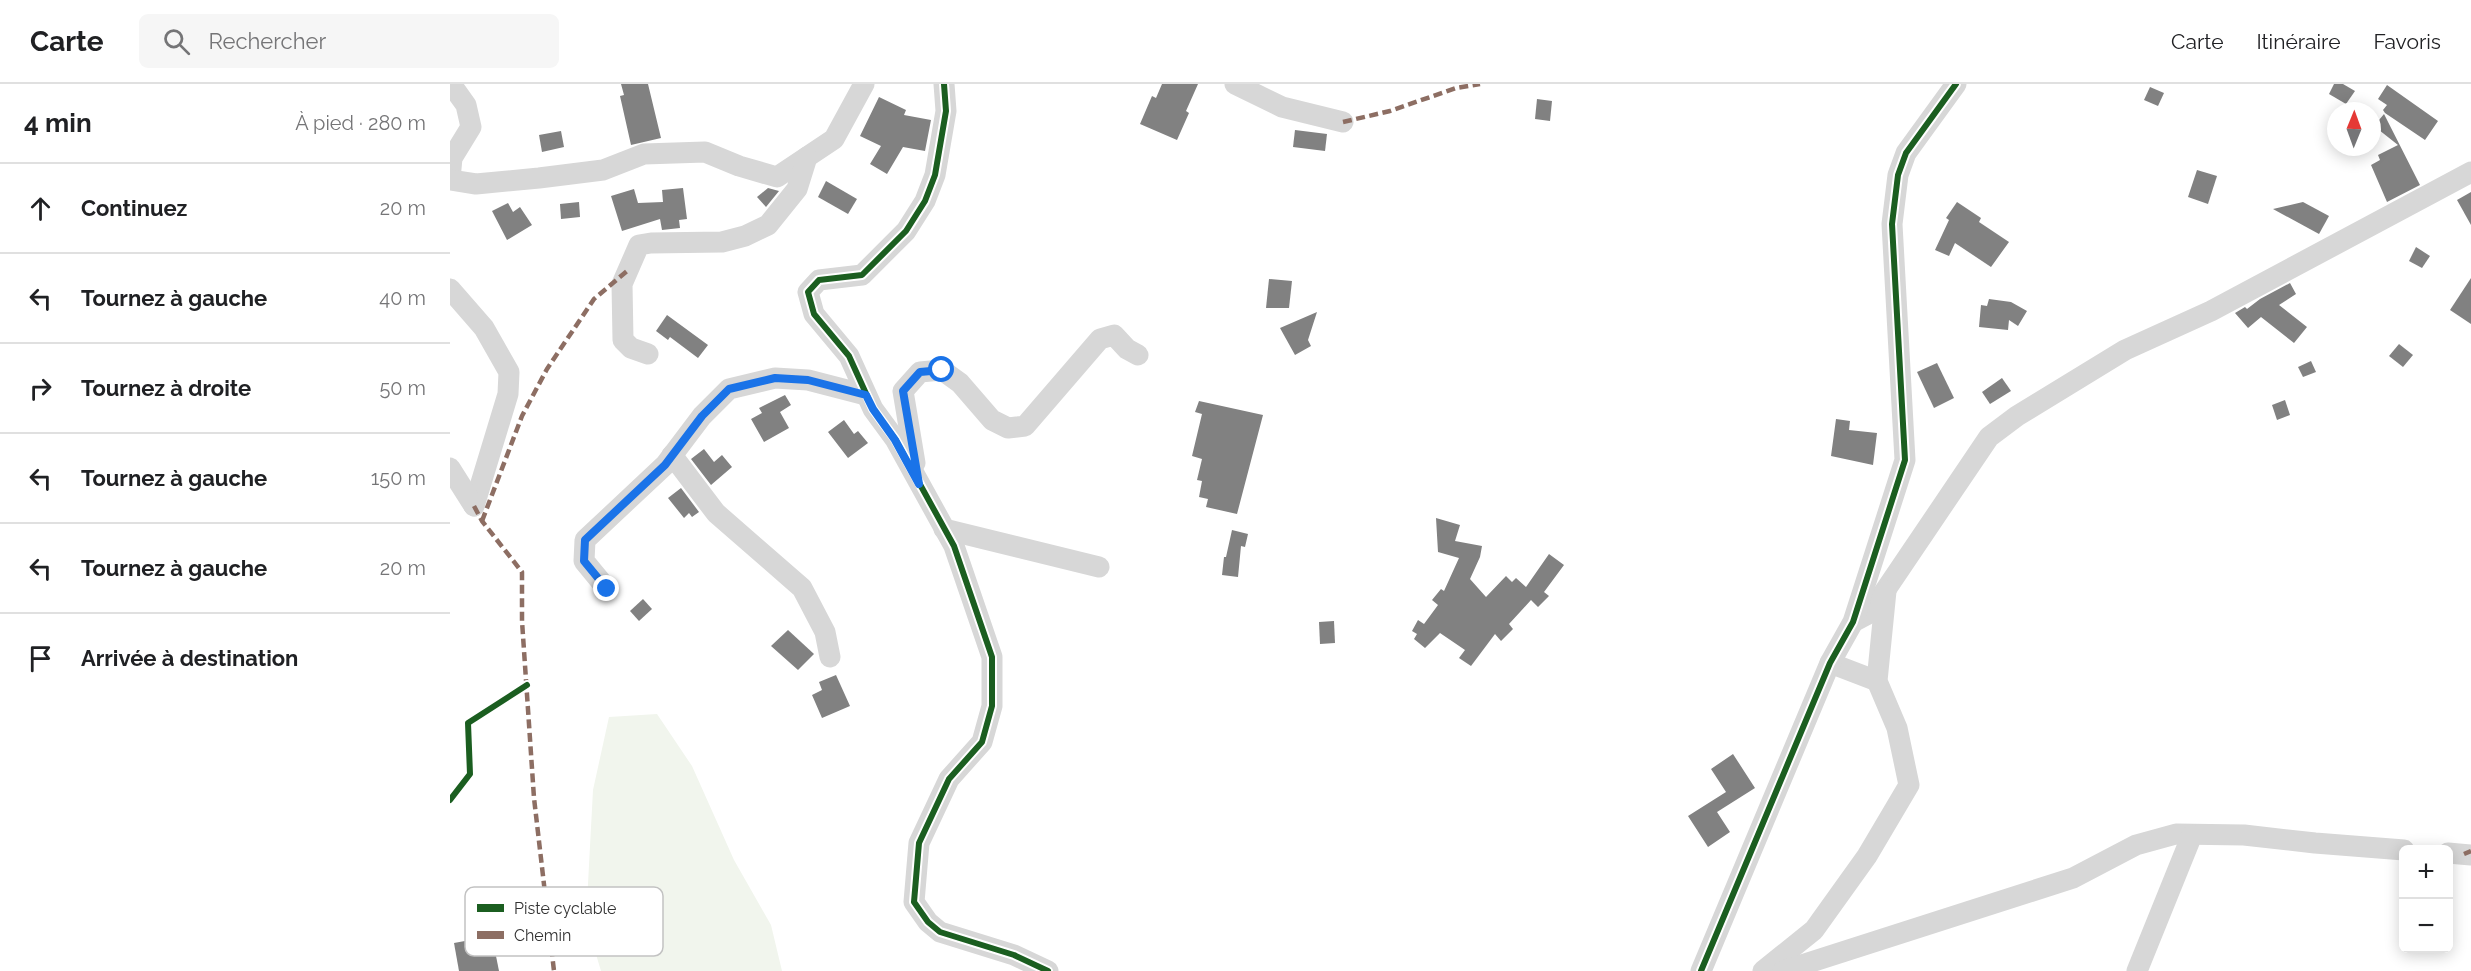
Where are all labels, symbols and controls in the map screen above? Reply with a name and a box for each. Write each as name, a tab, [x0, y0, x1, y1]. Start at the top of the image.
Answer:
search box	[139, 14, 559, 68]
text: Carte	[30, 25, 103, 58]
icon: search	[160, 25, 193, 58]
text: Rechercher	[208, 28, 326, 54]
text: Carte	[2171, 29, 2223, 54]
text: Itinéraire	[2256, 29, 2340, 54]
text: Favoris	[2373, 29, 2441, 54]
north arrow	[2327, 102, 2381, 156]
text: 4 min	[24, 108, 92, 138]
text: À pied · 280 m	[295, 111, 426, 135]
icon: ahead	[24, 192, 57, 225]
text: Continuez	[81, 195, 187, 221]
text: 20 m	[380, 196, 426, 220]
icon: left	[24, 282, 57, 315]
text: Tournez à gauche	[81, 285, 267, 311]
text: 40 m	[379, 286, 426, 310]
route start	[928, 356, 954, 382]
icon: right	[24, 372, 57, 405]
text: Tournez à droite	[81, 375, 251, 401]
text: 50 m	[379, 376, 426, 400]
icon: left	[24, 462, 57, 495]
text: Tournez à gauche	[81, 465, 267, 491]
text: 150 m	[371, 466, 426, 490]
icon: left	[24, 552, 57, 585]
text: Tournez à gauche	[81, 555, 267, 581]
text: 20 m	[380, 556, 426, 580]
route end	[593, 575, 619, 601]
icon: arrive	[24, 642, 57, 675]
text: Arrivée à destination	[81, 645, 298, 671]
map controls	[2399, 845, 2453, 953]
button: +	[2399, 845, 2453, 899]
legend	[465, 887, 663, 956]
text: Piste cyclable	[514, 899, 616, 918]
button: −	[2399, 899, 2453, 953]
text: Chemin	[514, 926, 571, 945]

